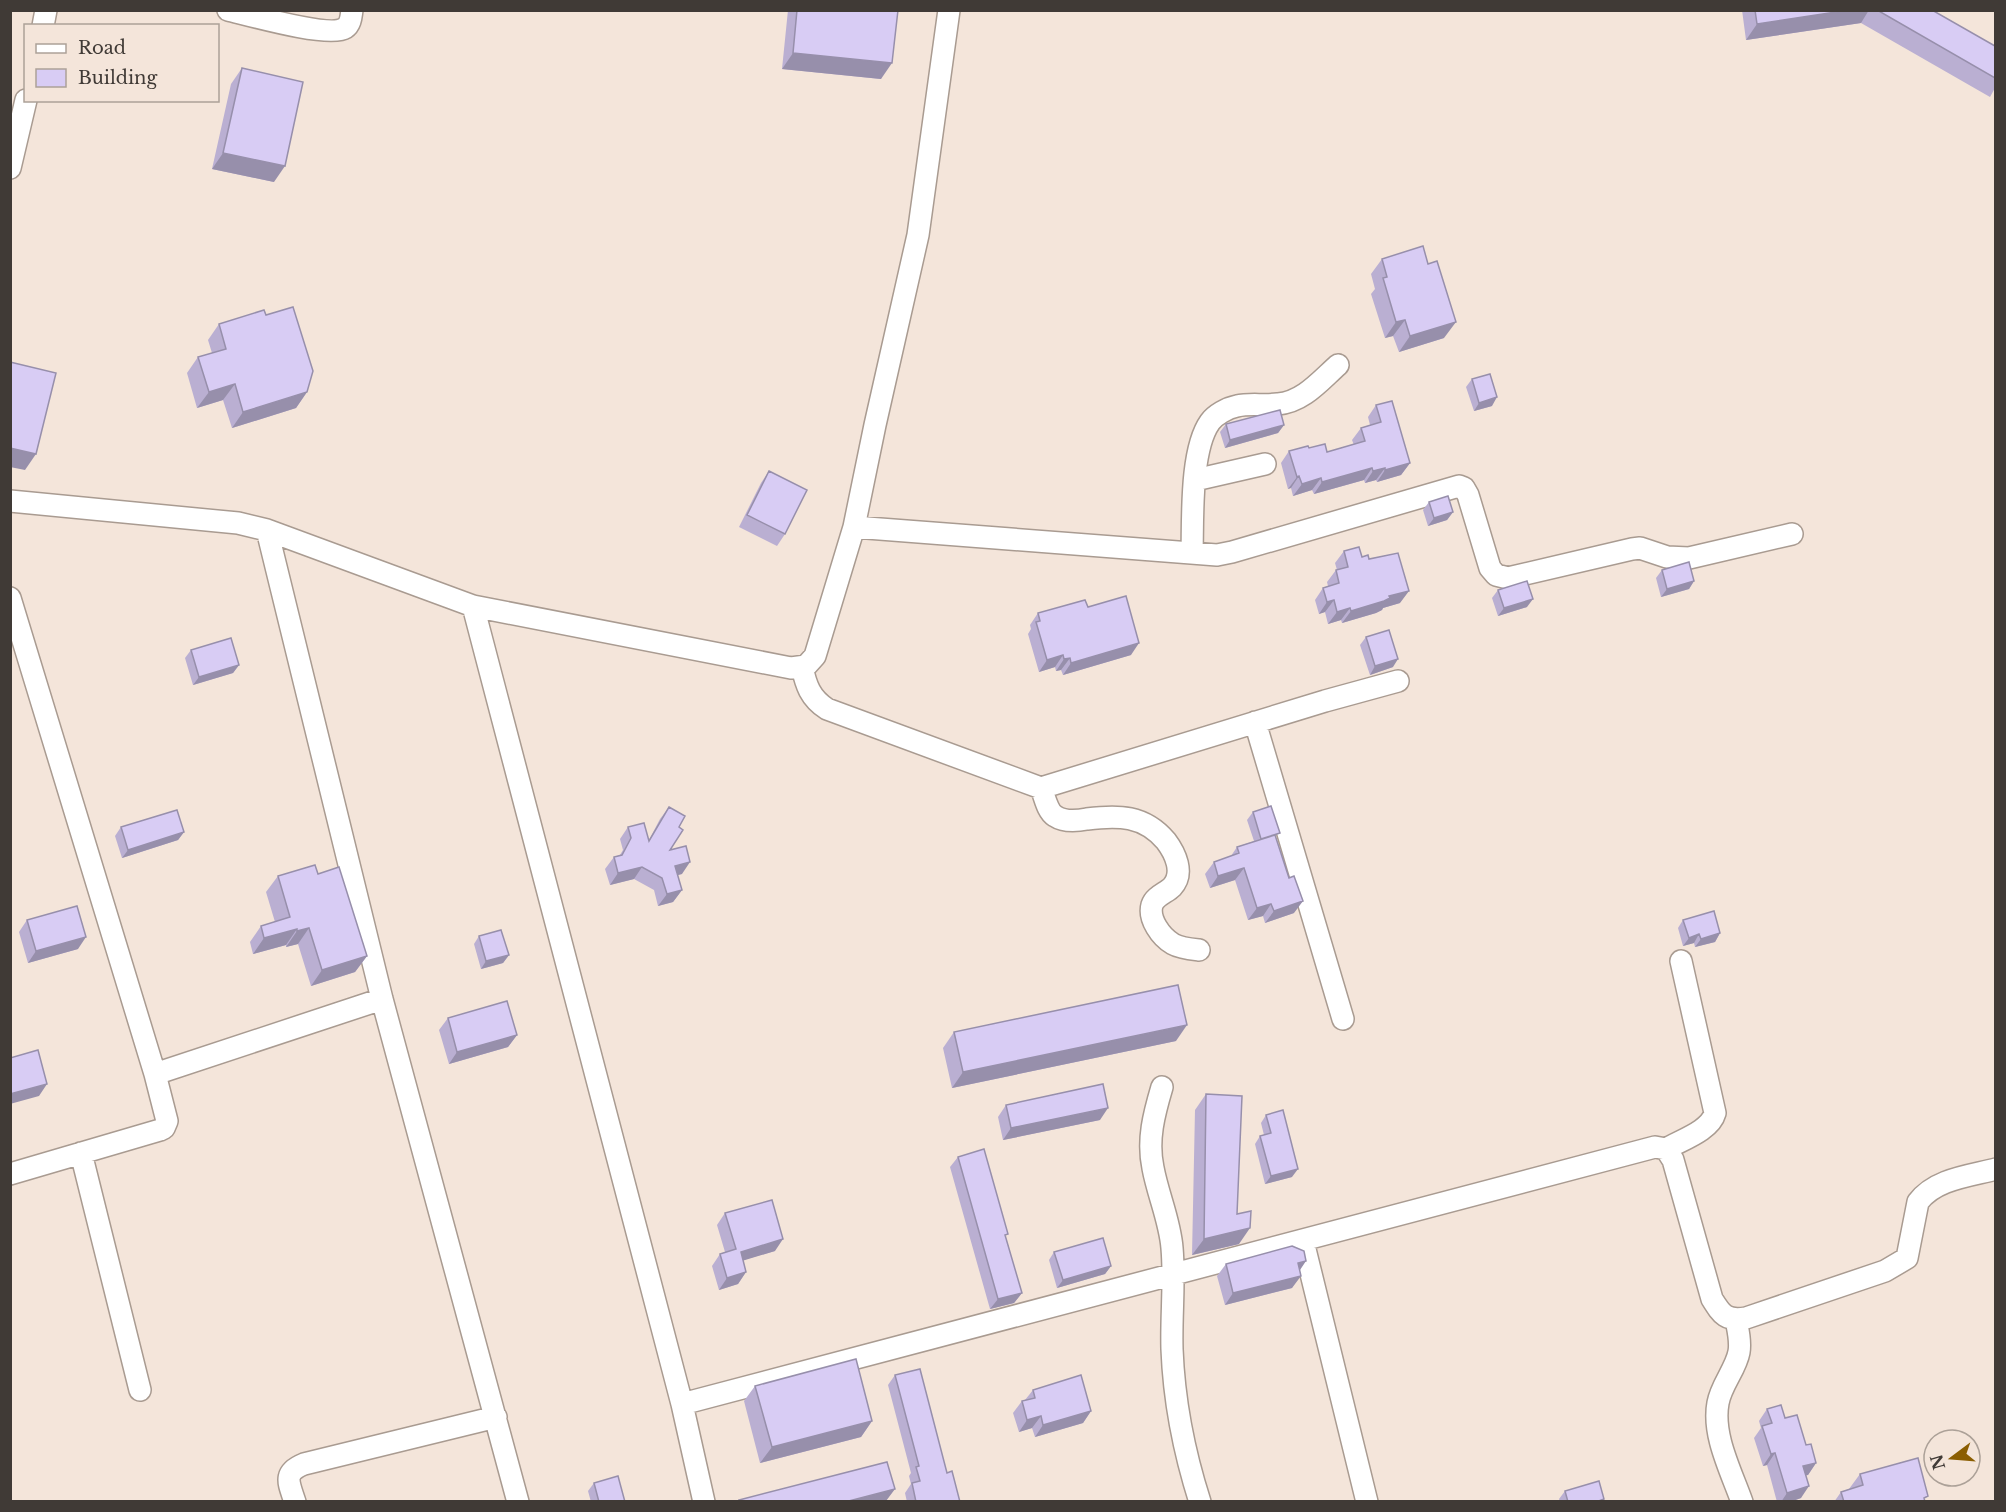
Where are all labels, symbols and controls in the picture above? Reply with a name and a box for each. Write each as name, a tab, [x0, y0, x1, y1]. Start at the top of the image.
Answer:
legend	[24, 24, 219, 102]
text: Road	[78, 37, 126, 59]
text: Building	[78, 67, 157, 89]
north arrow	[1922, 1428, 1982, 1488]
text: N	[1926, 1452, 1949, 1472]

